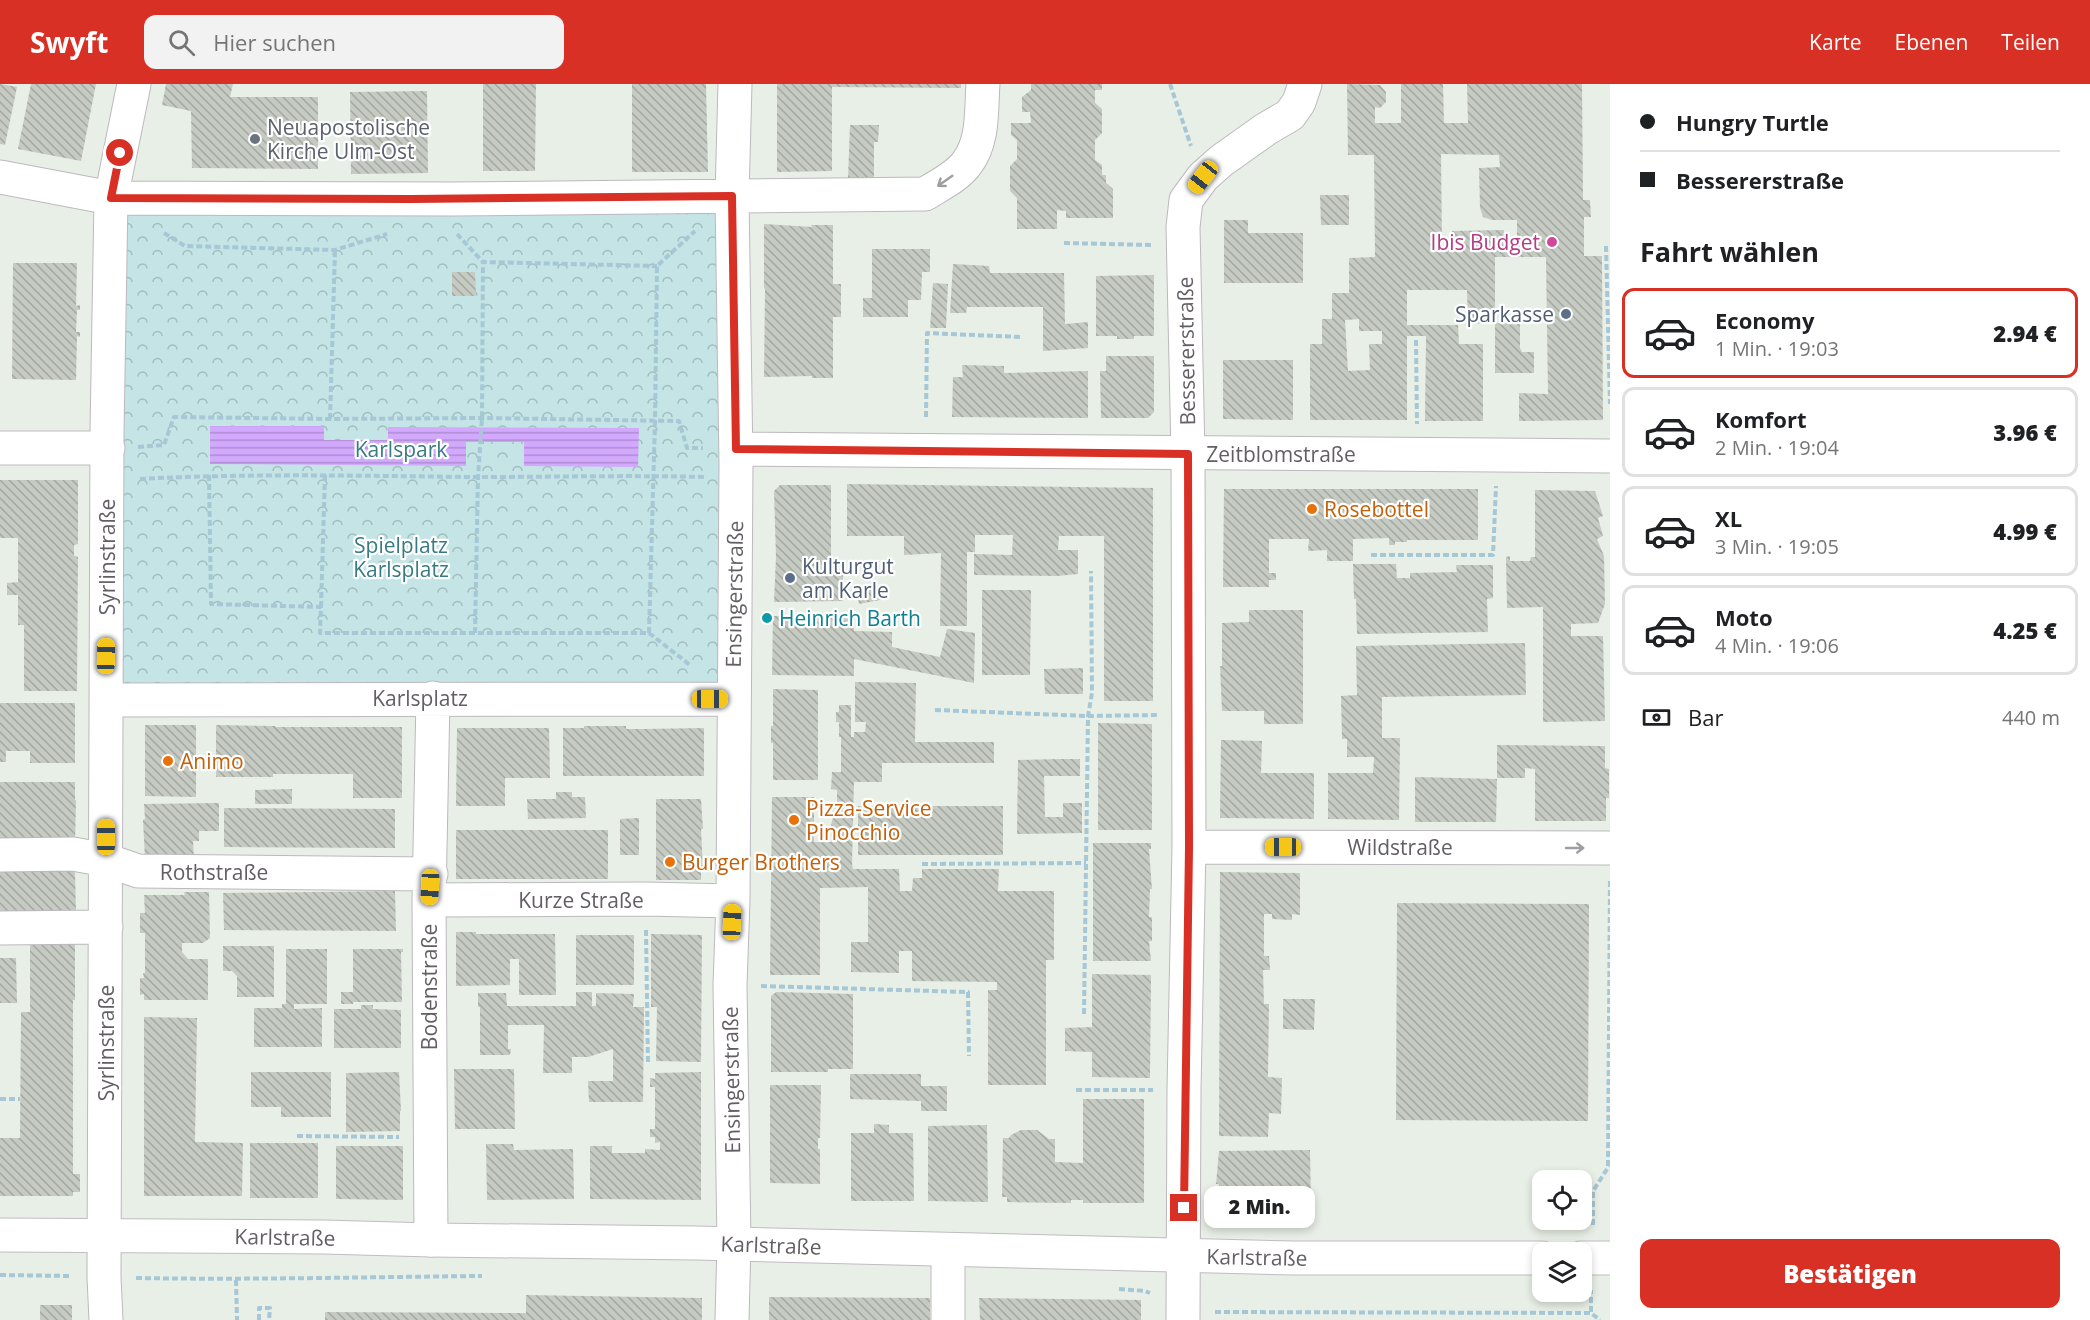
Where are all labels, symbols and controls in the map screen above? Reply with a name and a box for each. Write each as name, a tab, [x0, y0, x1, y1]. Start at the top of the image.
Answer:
search box	[144, 15, 564, 69]
text: Swyft	[30, 23, 108, 61]
icon: search	[165, 26, 198, 59]
text: Hier suchen	[213, 27, 336, 57]
text: Karte	[1809, 28, 1862, 56]
text: Ebenen	[1895, 28, 1968, 56]
text: Teilen	[2001, 28, 2060, 56]
text: Hungry Turtle	[1676, 107, 1829, 137]
place label: Neuapostolische Kirche Ulm-Ost	[267, 113, 430, 165]
marker: Neuapostolische Kirche Ulm-Ost	[248, 132, 262, 146]
route start	[106, 139, 133, 166]
car	[1185, 157, 1221, 197]
text: Bessererstraße	[1676, 165, 1844, 195]
one-way arrow	[938, 175, 954, 187]
place label: Ibis Budget	[1431, 228, 1540, 256]
text: Fahrt wählen	[1640, 233, 1819, 270]
marker: Ibis Budget	[1545, 235, 1559, 249]
street label: Bessererstraße	[1171, 276, 1201, 426]
place label: Sparkasse	[1455, 300, 1554, 328]
text: Economy	[1715, 305, 1814, 335]
icon: car	[1643, 306, 1697, 360]
marker: Sparkasse	[1559, 307, 1573, 321]
text: 2.94 €	[1993, 318, 2057, 348]
text: 1 Min. · 19:03	[1715, 335, 1839, 362]
text: Komfort	[1715, 404, 1807, 434]
icon: car	[1643, 405, 1697, 459]
text: 3.96 €	[1993, 417, 2057, 447]
text: 2 Min. · 19:04	[1715, 434, 1839, 461]
park label: Karlspark	[355, 435, 447, 463]
street label: Zeitblomstraße	[1206, 440, 1356, 468]
place label: Rosebottel	[1324, 495, 1429, 523]
street label: Syrlinstraße	[93, 499, 121, 615]
marker: Rosebottel	[1305, 502, 1319, 516]
text: XL	[1715, 503, 1742, 533]
icon: car	[1643, 504, 1697, 558]
text: 4.99 €	[1993, 516, 2057, 546]
street label: Ensingerstraße	[719, 520, 749, 668]
park label: Spielplatz Karlsplatz	[353, 531, 449, 583]
text: 3 Min. · 19:05	[1715, 533, 1839, 560]
place label: Kulturgut am Karle	[802, 552, 894, 604]
marker: Kulturgut am Karle	[783, 571, 797, 585]
text: Moto	[1715, 602, 1773, 632]
icon: car	[1643, 603, 1697, 657]
place label: Heinrich Barth	[779, 604, 921, 632]
marker: Heinrich Barth	[760, 611, 774, 625]
text: 4.25 €	[1993, 615, 2057, 645]
text: 4 Min. · 19:06	[1715, 632, 1839, 659]
car	[97, 638, 115, 674]
street label: Karlsplatz	[372, 684, 468, 712]
car	[692, 690, 728, 708]
icon: cash	[1640, 701, 1673, 734]
text: Bar	[1688, 702, 1723, 732]
text: 440 m	[2002, 704, 2060, 731]
place label: Animo	[180, 747, 244, 775]
marker: Animo	[161, 754, 175, 768]
place label: Pizza-Service Pinocchio	[806, 794, 932, 846]
marker: Pizza-Service Pinocchio	[787, 813, 801, 827]
car	[97, 819, 115, 855]
street label: Wildstraße	[1347, 833, 1453, 861]
car	[1265, 838, 1301, 856]
one-way arrow	[1565, 842, 1585, 854]
place label: Burger Brothers	[682, 848, 840, 876]
marker: Burger Brothers	[663, 855, 677, 869]
street label: Rothstraße	[160, 858, 268, 886]
car	[420, 869, 440, 905]
street label: Kurze Straße	[518, 886, 644, 914]
car	[722, 904, 742, 940]
street label: Bodenstraße	[415, 924, 443, 1050]
street label: Syrlinstraße	[92, 985, 120, 1101]
street label: Ensingerstraße	[716, 1006, 746, 1154]
map controls	[1532, 1170, 1592, 1302]
button: locate	[1532, 1170, 1592, 1230]
callout: 2 Min.	[1205, 1187, 1316, 1229]
text: 2 Min.	[1229, 1193, 1290, 1220]
route end	[1170, 1194, 1197, 1221]
street label: Karlstraße	[234, 1222, 336, 1252]
street label: Karlstraße	[720, 1229, 822, 1261]
button: Bestätigen	[1640, 1239, 2060, 1308]
street label: Karlstraße	[1206, 1242, 1308, 1272]
button: layers	[1532, 1242, 1592, 1302]

